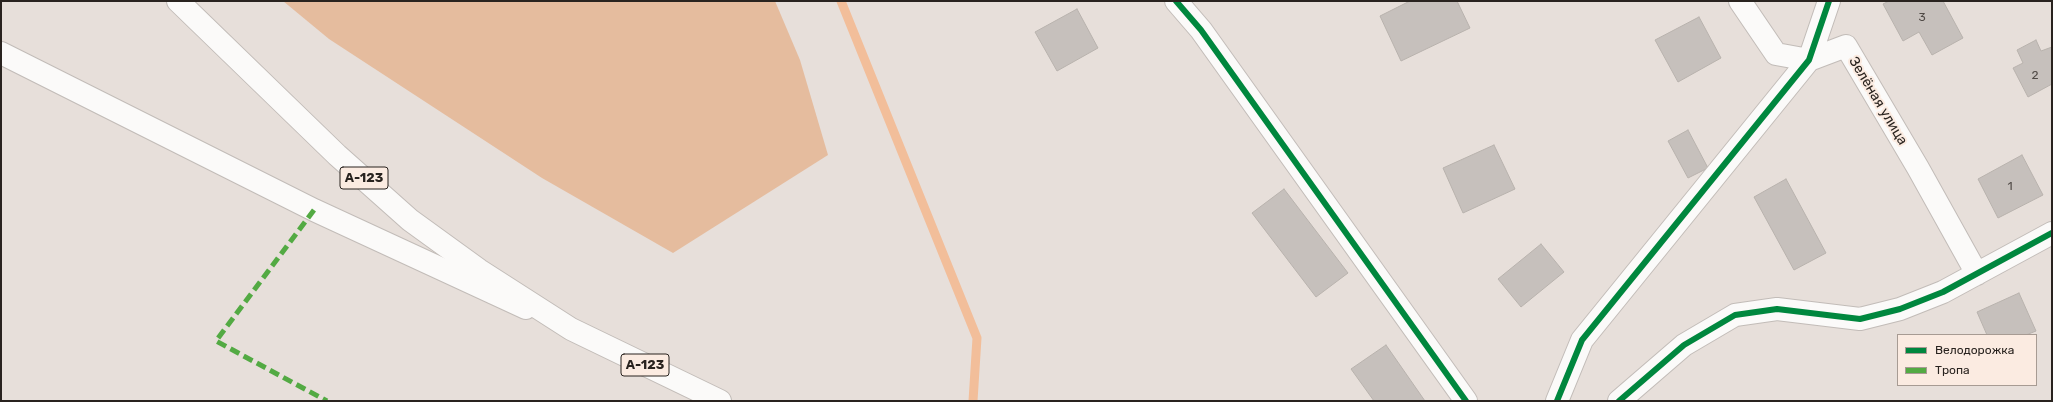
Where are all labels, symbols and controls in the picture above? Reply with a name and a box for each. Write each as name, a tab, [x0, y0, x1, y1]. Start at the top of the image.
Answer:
house number: 3	[1918, 11, 1926, 25]
street label: Зелёная улица	[1845, 54, 1911, 148]
house number: 2	[2031, 69, 2039, 83]
road number: А-123	[340, 167, 388, 189]
house number: 1	[2007, 180, 2013, 194]
legend	[1897, 334, 2037, 386]
text: Велодорожка	[1935, 343, 2014, 357]
road number: А-123	[621, 354, 669, 376]
text: Тропа	[1935, 363, 1970, 377]

